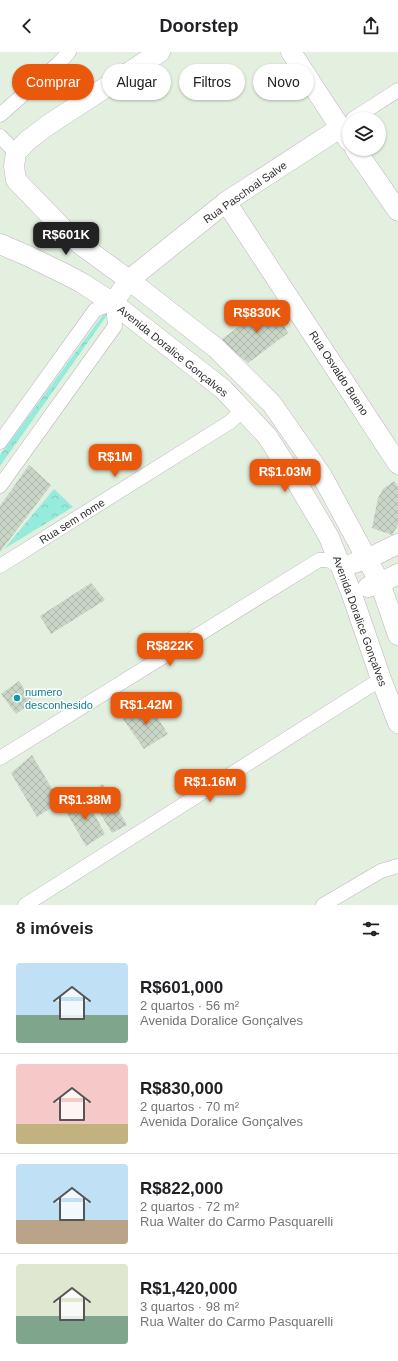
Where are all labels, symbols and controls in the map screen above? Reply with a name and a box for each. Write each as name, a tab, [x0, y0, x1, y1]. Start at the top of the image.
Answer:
icon: back	[16, 15, 38, 37]
icon: share	[360, 15, 382, 37]
text: Doorstep	[159, 16, 239, 36]
chip: Comprar	[12, 64, 94, 100]
chip: Alugar	[102, 64, 171, 100]
chip: Filtros	[179, 64, 245, 100]
chip: Novo	[253, 64, 314, 100]
map controls	[342, 112, 386, 156]
button: layers	[342, 112, 386, 156]
street label: Rua Paschoal Salve	[201, 159, 289, 225]
pin: R$601K	[33, 222, 99, 256]
text: R$601K	[42, 227, 90, 242]
pin: R$830K	[224, 300, 290, 334]
street label: Avenida Doralice Gonçalves	[116, 303, 231, 399]
text: R$830K	[233, 305, 281, 320]
street label: Rua Osvaldo Bueno	[307, 328, 371, 418]
pin: R$1M	[91, 444, 139, 478]
text: R$1M	[98, 449, 132, 464]
pin: R$1.03M	[248, 459, 322, 493]
text: R$1.03M	[259, 464, 311, 479]
street label: Rua sem nome	[37, 496, 107, 546]
street label: Avenida Doralice Gonçalves	[331, 554, 389, 688]
pin: R$822K	[137, 633, 203, 667]
text: R$822K	[146, 638, 194, 653]
place label: numero desconhesido	[25, 686, 93, 711]
pin: R$1.42M	[109, 692, 183, 726]
marker: numero desconhesido	[12, 693, 22, 703]
text: R$1.42M	[120, 697, 172, 712]
pin: R$1.16M	[173, 769, 247, 803]
text: R$1.16M	[184, 774, 236, 789]
pin: R$1.38M	[48, 787, 122, 821]
text: R$1.38M	[59, 792, 111, 807]
icon: filters	[360, 918, 382, 940]
text: 8 imóveis	[16, 919, 94, 938]
text: R$601,000	[140, 978, 223, 997]
icon: home	[48, 979, 96, 1027]
text: 2 quartos · 56 m²	[140, 998, 239, 1013]
text: Avenida Doralice Gonçalves	[140, 1013, 303, 1028]
text: R$830,000	[140, 1079, 223, 1098]
icon: home	[48, 1080, 96, 1128]
text: 2 quartos · 70 m²	[140, 1099, 239, 1114]
text: Avenida Doralice Gonçalves	[140, 1114, 303, 1129]
text: R$822,000	[140, 1179, 223, 1198]
icon: home	[48, 1180, 96, 1228]
text: 2 quartos · 72 m²	[140, 1199, 239, 1214]
text: Rua Walter do Carmo Pasquarelli	[140, 1214, 333, 1229]
text: R$1,420,000	[140, 1279, 237, 1298]
icon: home	[48, 1280, 96, 1328]
text: 3 quartos · 98 m²	[140, 1299, 239, 1314]
text: Rua Walter do Carmo Pasquarelli	[140, 1314, 333, 1329]

